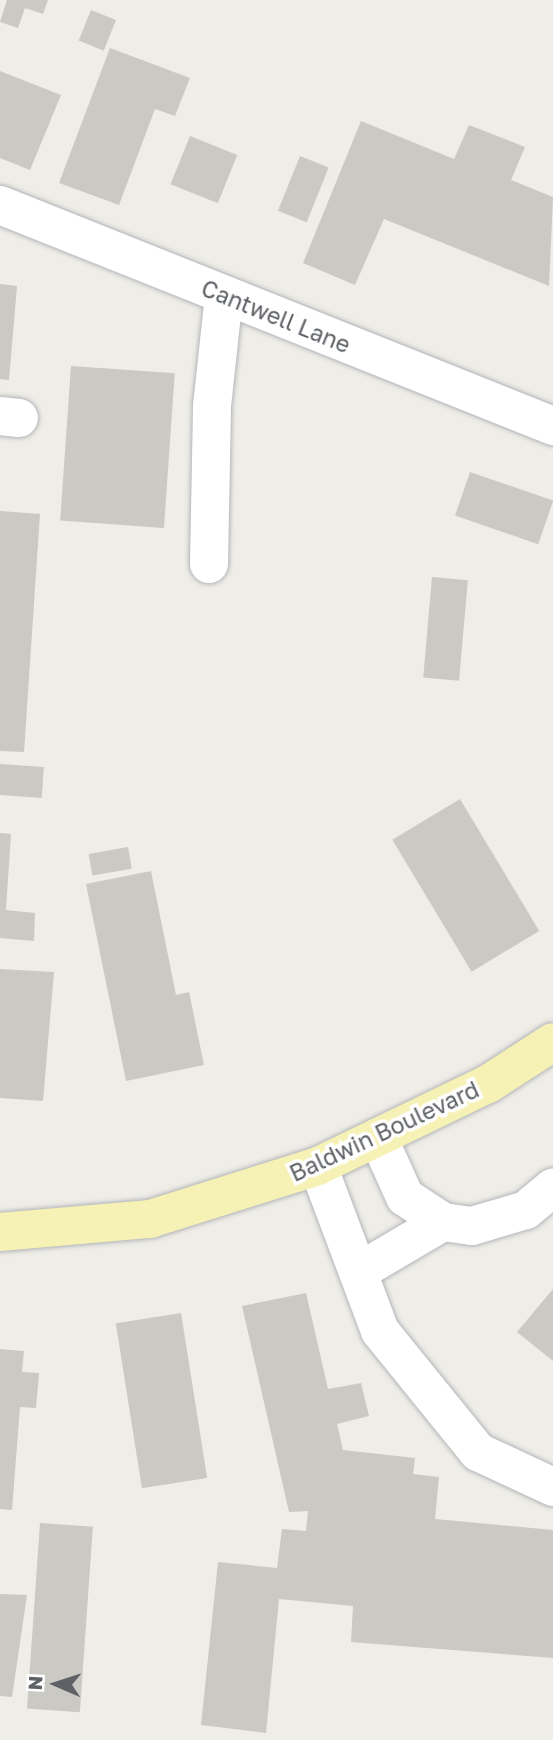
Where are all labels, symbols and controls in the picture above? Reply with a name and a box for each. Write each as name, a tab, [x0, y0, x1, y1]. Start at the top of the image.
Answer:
street label: Cantwell Lane	[198, 274, 354, 358]
street label: Baldwin Boulevard	[285, 1075, 483, 1187]
north arrow	[21, 1649, 91, 1719]
text: N	[23, 1675, 46, 1691]

